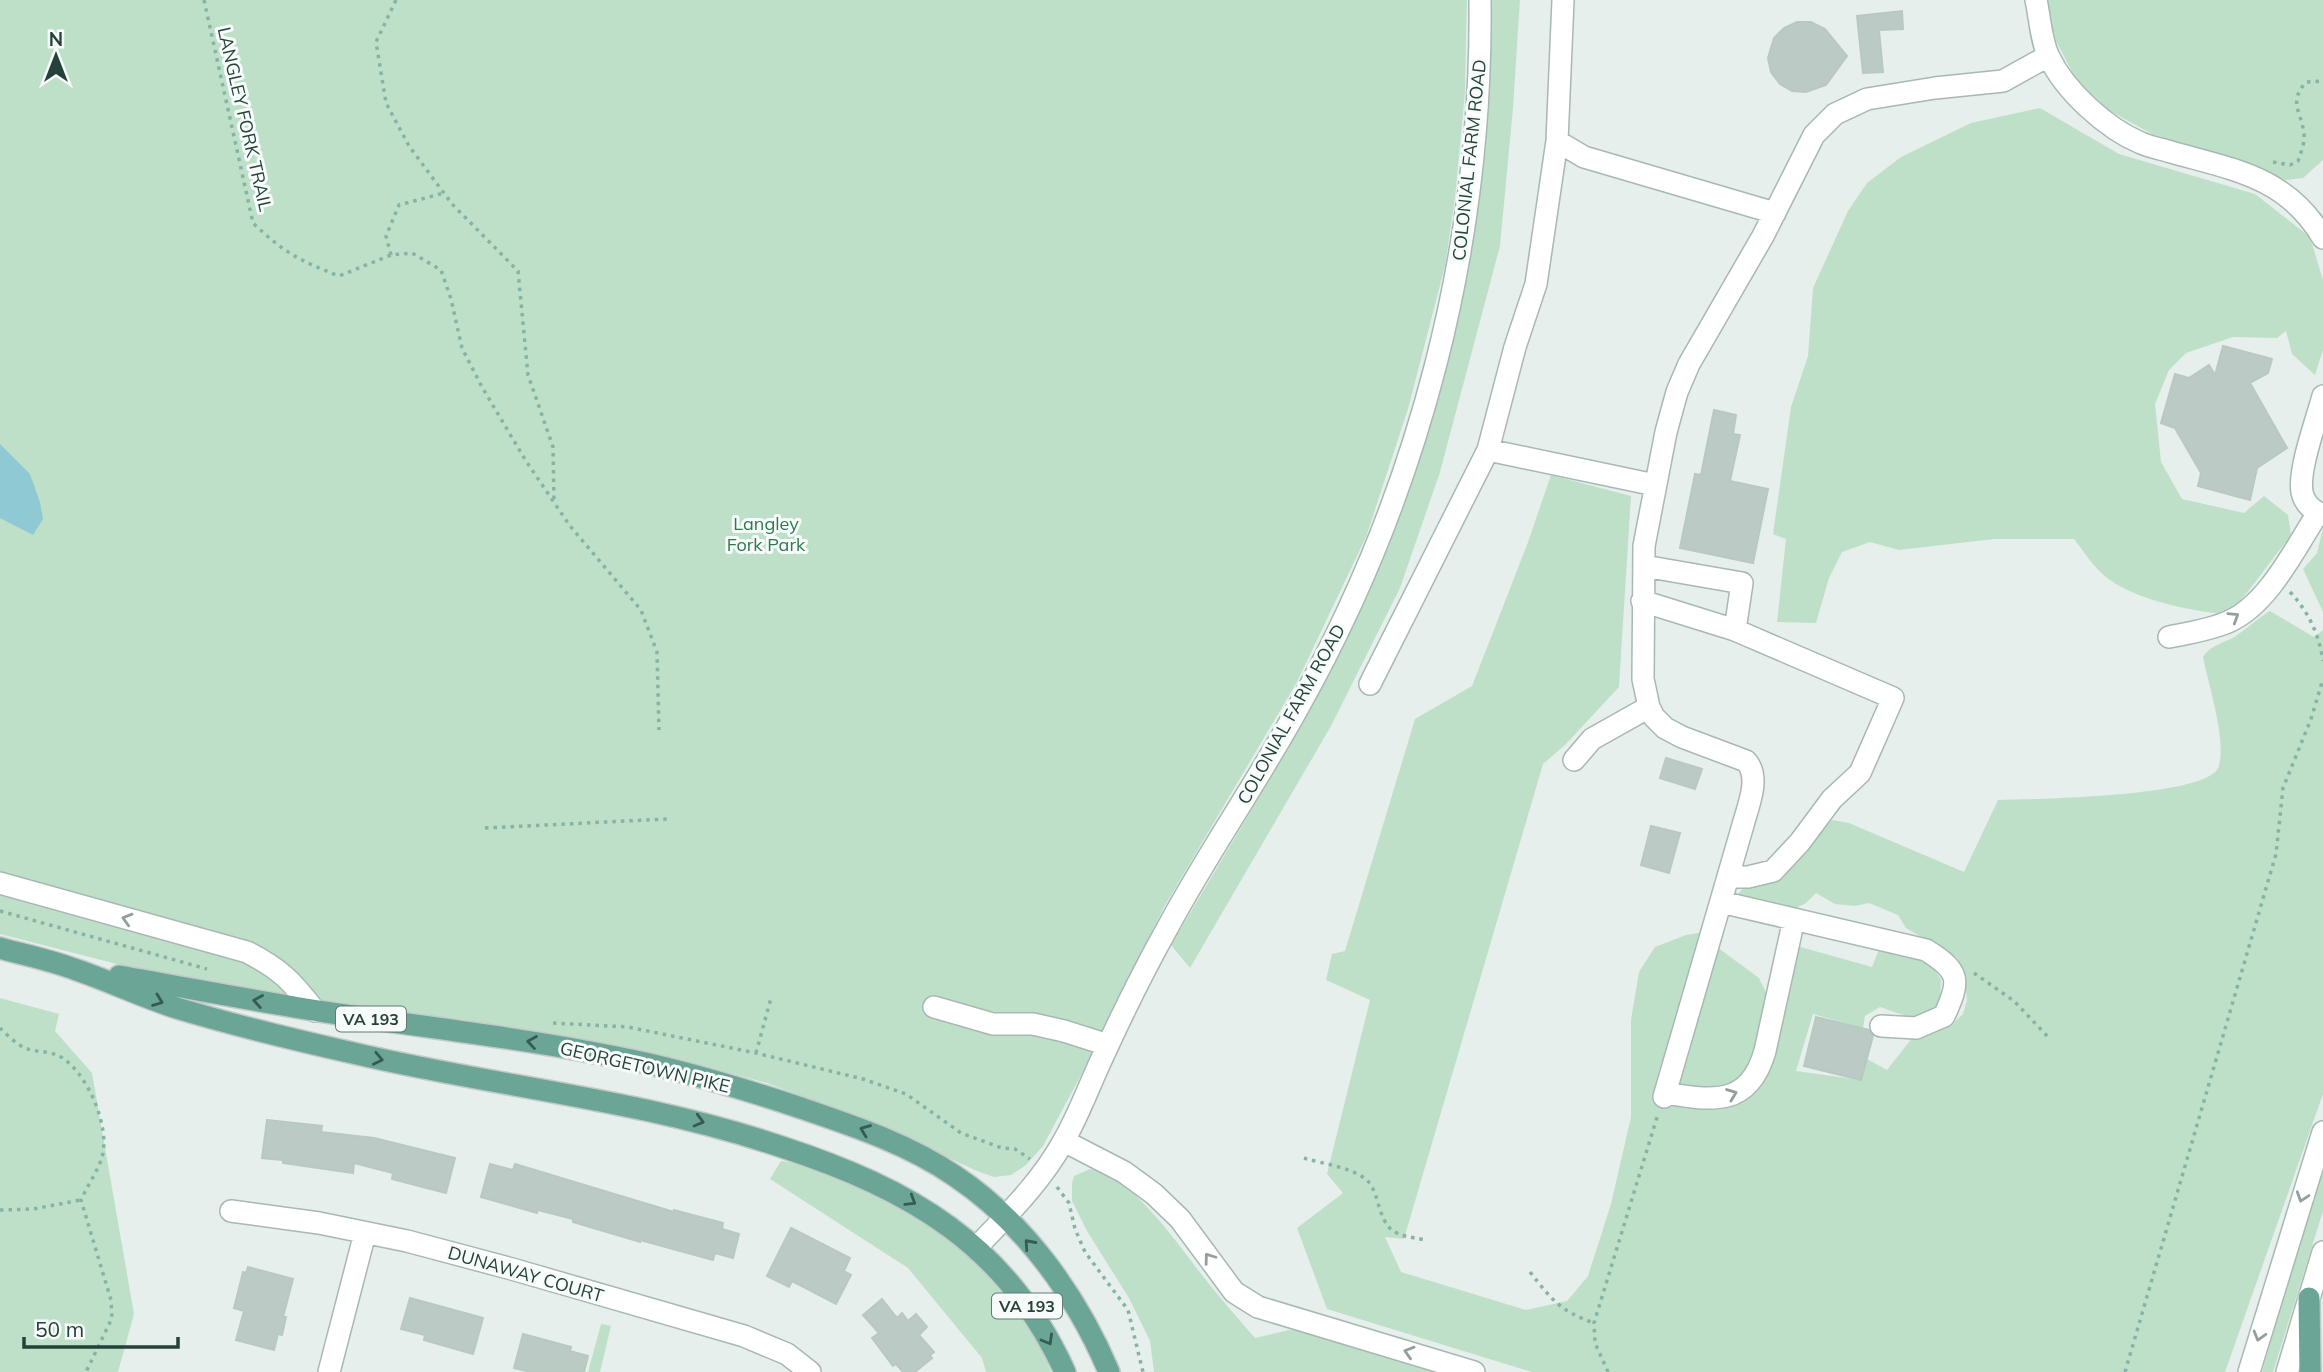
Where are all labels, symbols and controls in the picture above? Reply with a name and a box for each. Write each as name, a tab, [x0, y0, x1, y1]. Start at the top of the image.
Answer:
north arrow	[21, 21, 91, 91]
street label: LANGLEY FORK TRAIL	[213, 25, 277, 213]
text: N	[49, 27, 63, 51]
street label: COLONIAL FARM ROAD	[1447, 58, 1491, 262]
park label: Langley Fork Park	[727, 512, 806, 556]
one-way arrow	[2226, 613, 2239, 626]
street label: COLONIAL FARM ROAD	[1232, 620, 1350, 808]
one-way arrow	[122, 912, 134, 927]
one-way arrow	[152, 993, 164, 1007]
one-way arrow	[252, 994, 264, 1009]
road number: VA 193	[336, 1007, 406, 1032]
one-way arrow	[526, 1035, 538, 1050]
street label: GEORGETOWN PIKE	[558, 1036, 732, 1098]
one-way arrow	[372, 1051, 384, 1065]
one-way arrow	[1725, 1088, 1738, 1102]
one-way arrow	[693, 1113, 705, 1127]
one-way arrow	[859, 1125, 871, 1139]
one-way arrow	[2296, 1191, 2311, 1203]
one-way arrow	[904, 1193, 917, 1206]
one-way arrow	[1025, 1239, 1037, 1252]
street label: DUNAWAY COURT	[445, 1241, 607, 1307]
one-way arrow	[1205, 1253, 1217, 1266]
road number: VA 193	[992, 1294, 1062, 1318]
scale bar	[24, 1306, 178, 1350]
text: 50 m	[35, 1316, 84, 1342]
one-way arrow	[2253, 1329, 2268, 1341]
one-way arrow	[1040, 1332, 1053, 1345]
one-way arrow	[1403, 1346, 1415, 1361]

